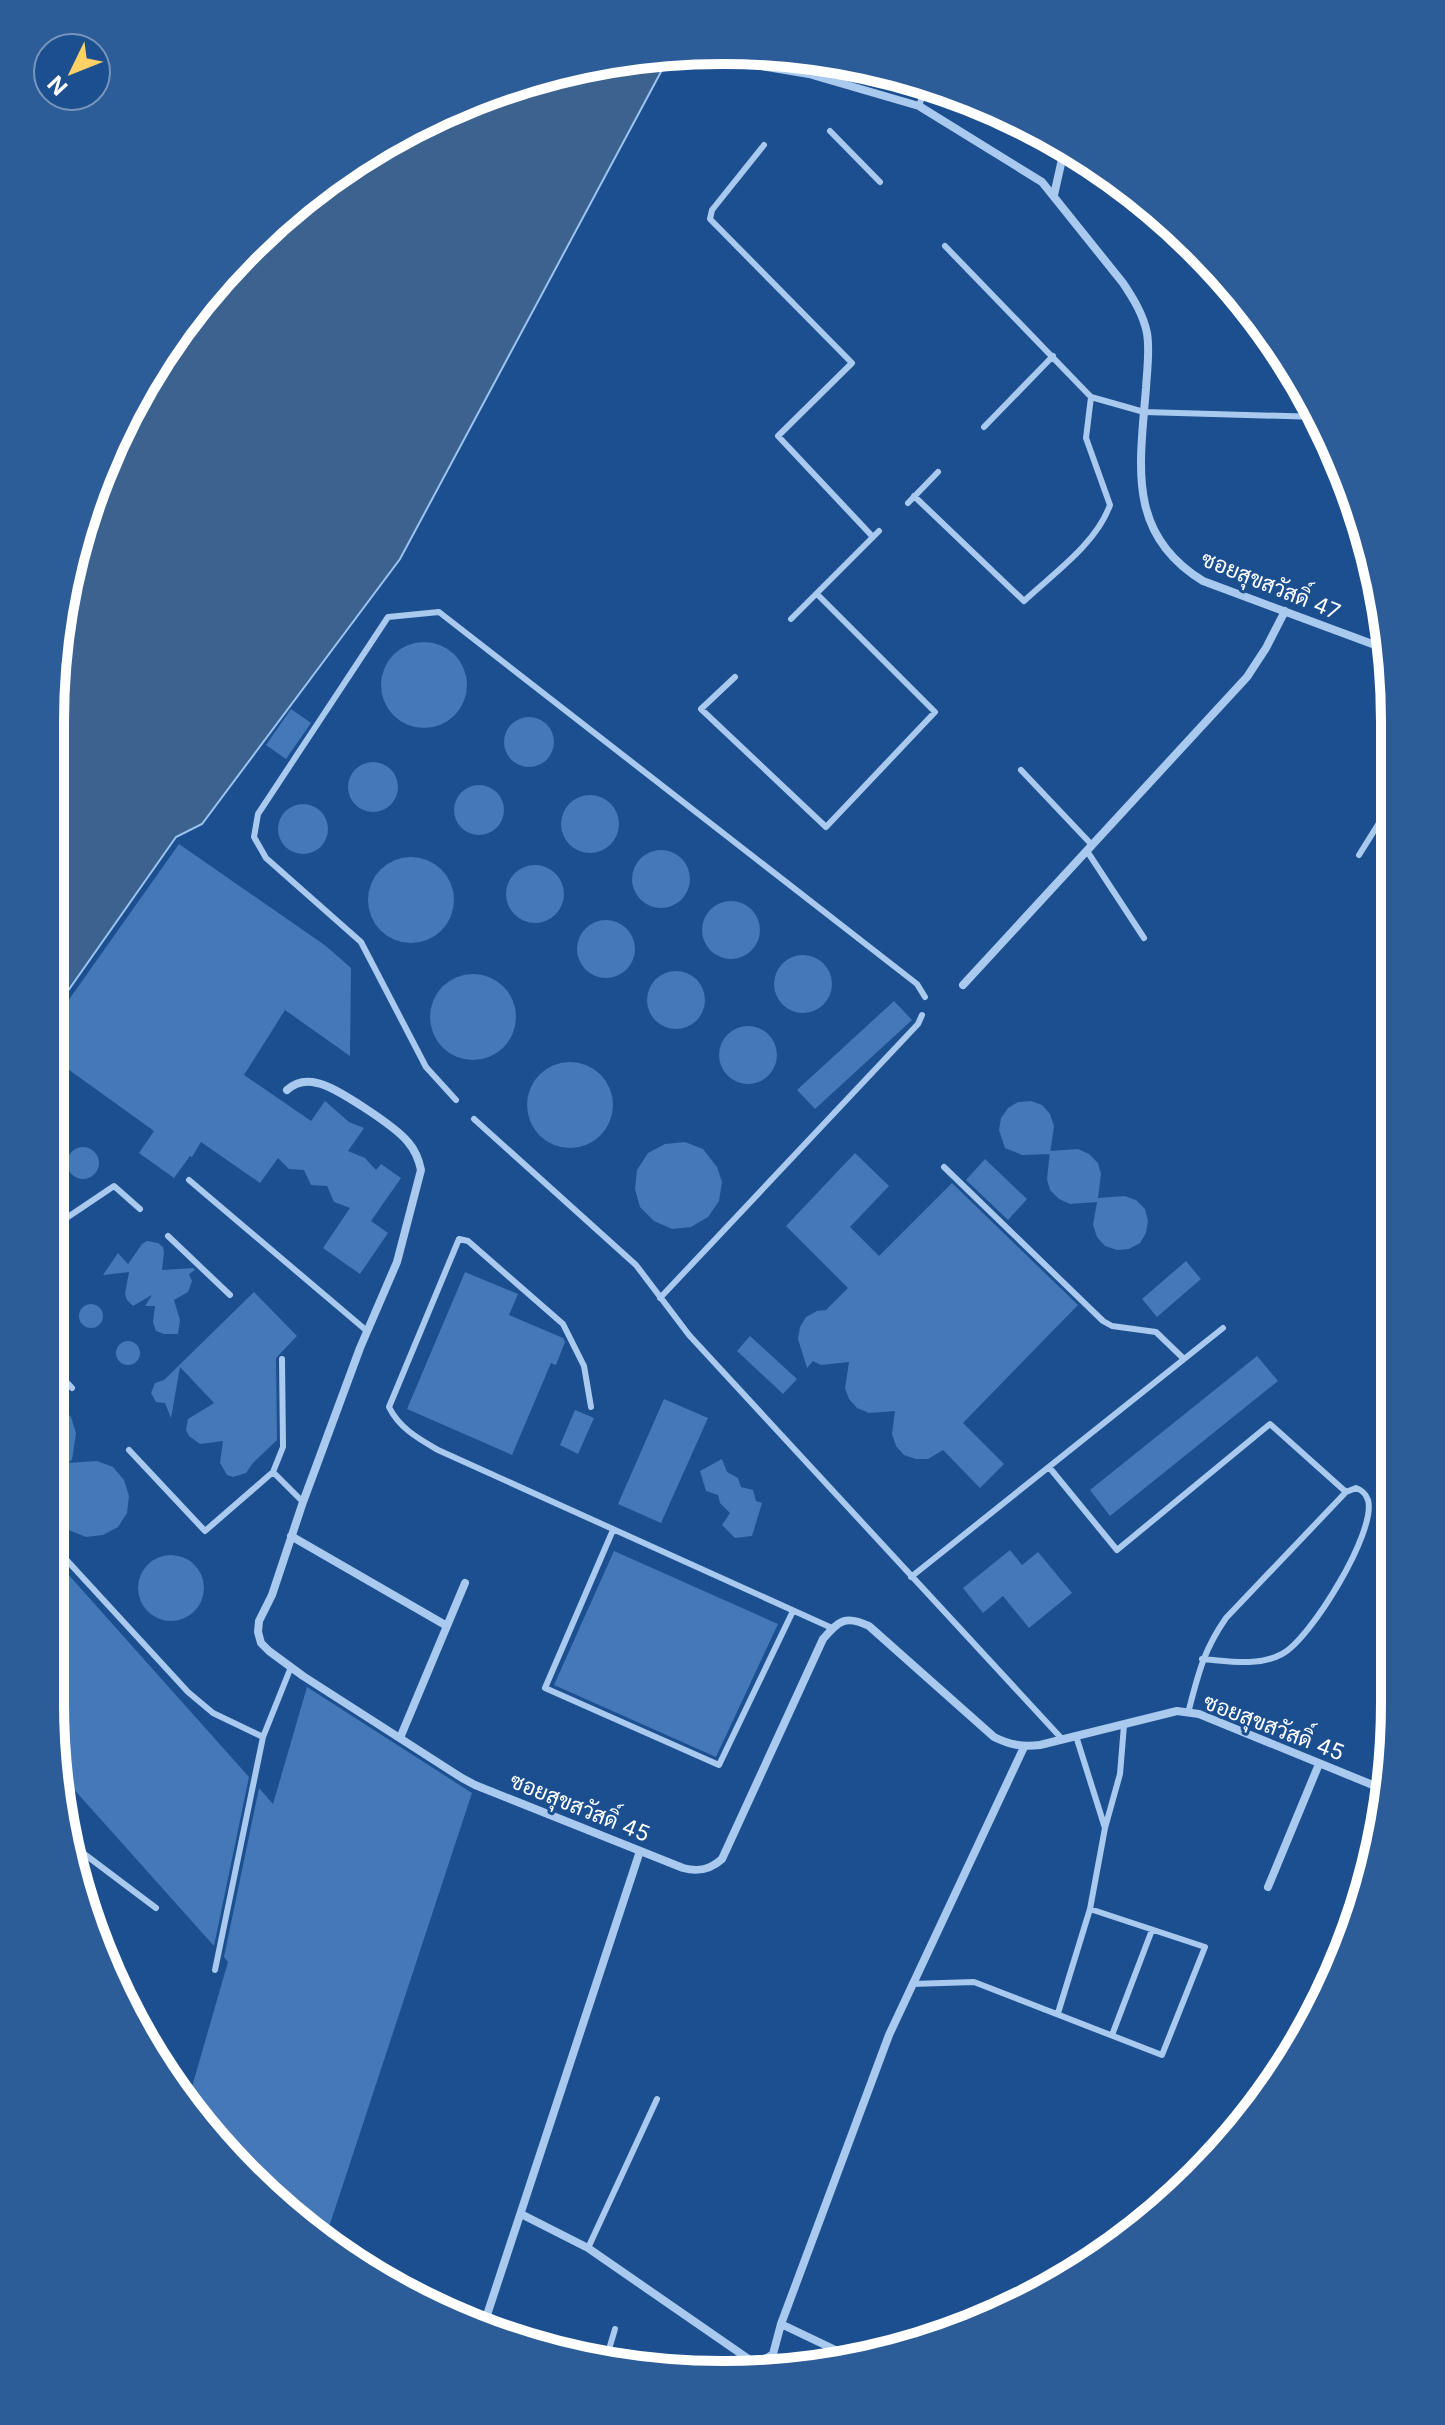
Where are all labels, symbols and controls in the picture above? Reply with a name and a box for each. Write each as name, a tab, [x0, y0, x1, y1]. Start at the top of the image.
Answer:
north arrow	[32, 32, 112, 112]
text: N	[42, 71, 73, 101]
street label: ซอยสุขสวัสดิ์ 47	[1197, 540, 1347, 627]
street label: ซอยสุขสวัสดิ์ 45	[1199, 1683, 1350, 1769]
street label: ซอยสุขสวัสดิ์ 45	[505, 1762, 656, 1850]

